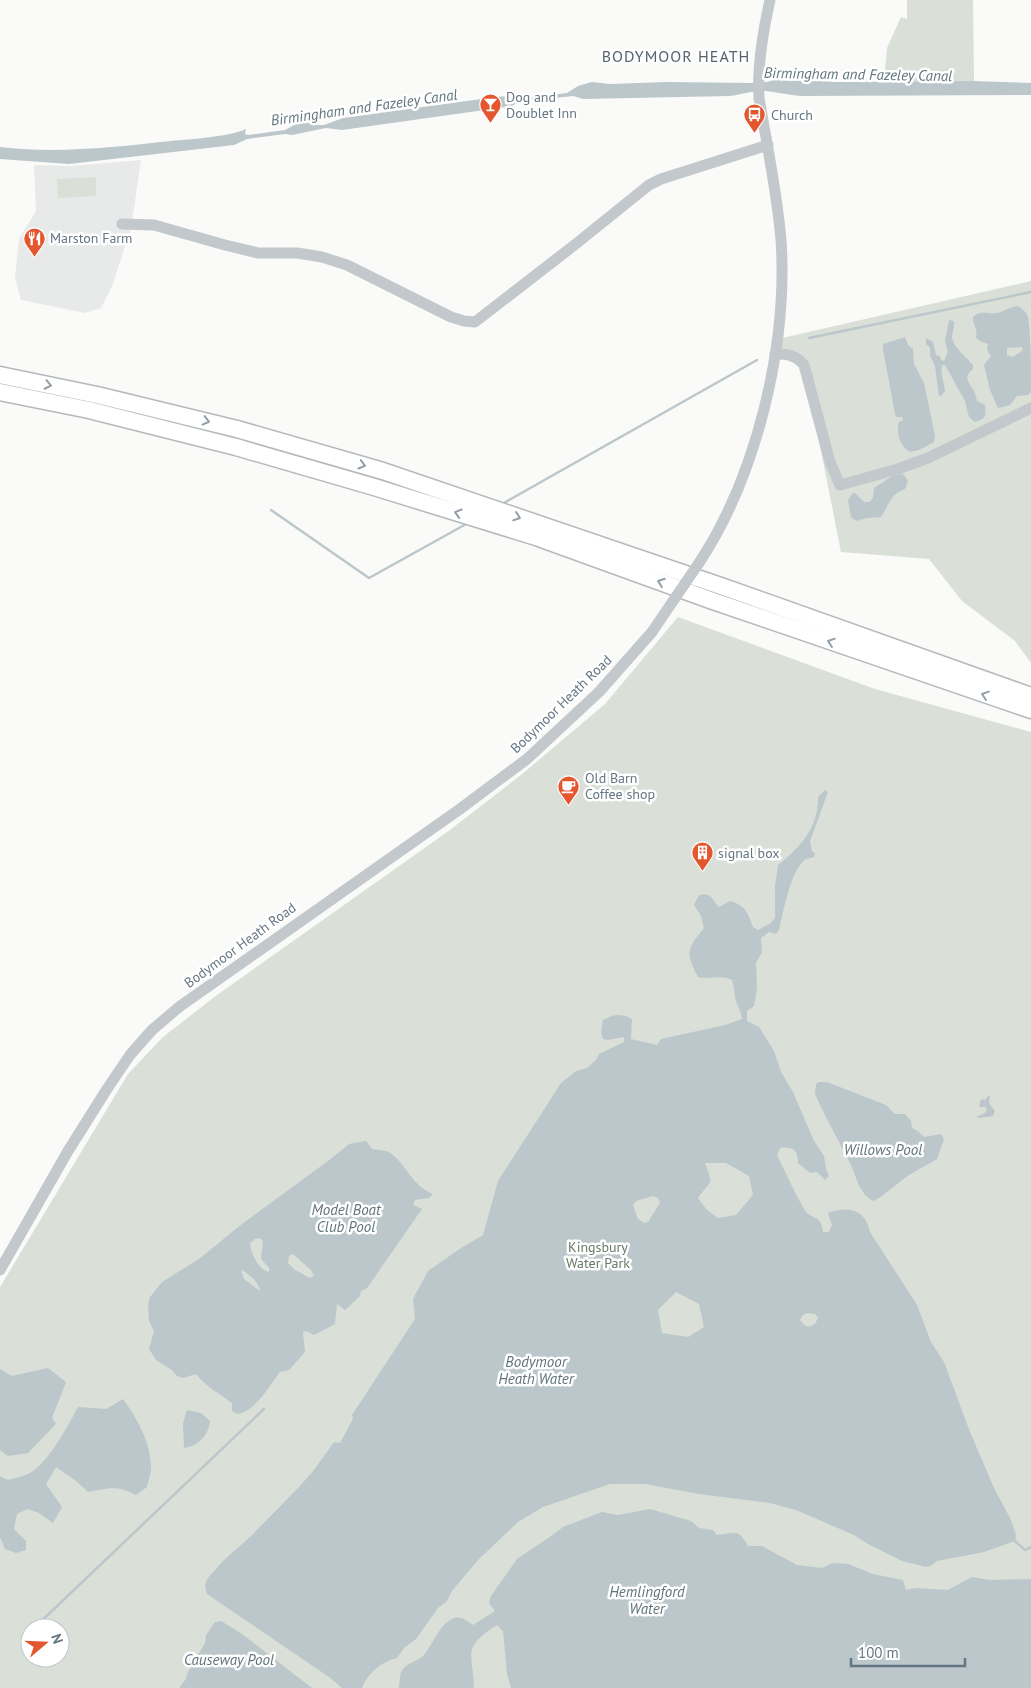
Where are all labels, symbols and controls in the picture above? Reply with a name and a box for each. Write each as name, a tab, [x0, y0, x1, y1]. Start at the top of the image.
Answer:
district label: BODYMOOR HEATH	[602, 46, 750, 66]
water label: Birmingham and Fazeley Canal	[764, 63, 952, 85]
water label: Birmingham and Fazeley Canal	[269, 84, 459, 130]
place label: Dog and Doublet Inn	[506, 88, 577, 122]
bar icon: Dog and Doublet Inn	[478, 93, 502, 124]
bus stop icon: Church	[743, 103, 767, 134]
place label: Church	[771, 106, 813, 124]
restaurant icon: Marston Farm	[22, 226, 46, 257]
place label: Marston Farm	[50, 229, 132, 247]
one-way arrow	[43, 379, 52, 390]
one-way arrow	[202, 415, 211, 426]
one-way arrow	[358, 460, 366, 470]
one-way arrow	[454, 509, 462, 519]
one-way arrow	[512, 511, 520, 521]
one-way arrow	[658, 578, 666, 588]
one-way arrow	[827, 638, 836, 648]
street label: Bodymoor Heath Road	[507, 651, 615, 757]
one-way arrow	[981, 691, 989, 701]
place label: Old Barn Coffee shop	[585, 769, 655, 803]
cafe icon: Old Barn Coffee shop	[557, 774, 581, 805]
building icon: signal box	[690, 841, 714, 872]
place label: signal box	[718, 844, 780, 862]
street label: Bodymoor Heath Road	[181, 898, 299, 992]
water label: Willows Pool	[844, 1140, 922, 1159]
water label: Model Boat Club Pool	[311, 1200, 382, 1236]
park label: Kingsbury Water Park	[566, 1238, 630, 1272]
water label: Bodymoor Heath Water	[498, 1352, 575, 1388]
water label: Hemlingford Water	[609, 1582, 685, 1618]
north arrow	[20, 1618, 70, 1668]
text: N	[47, 1631, 67, 1646]
scale bar	[851, 1636, 965, 1668]
text: 100 m	[858, 1643, 899, 1662]
water label: Causeway Pool	[184, 1650, 274, 1669]

